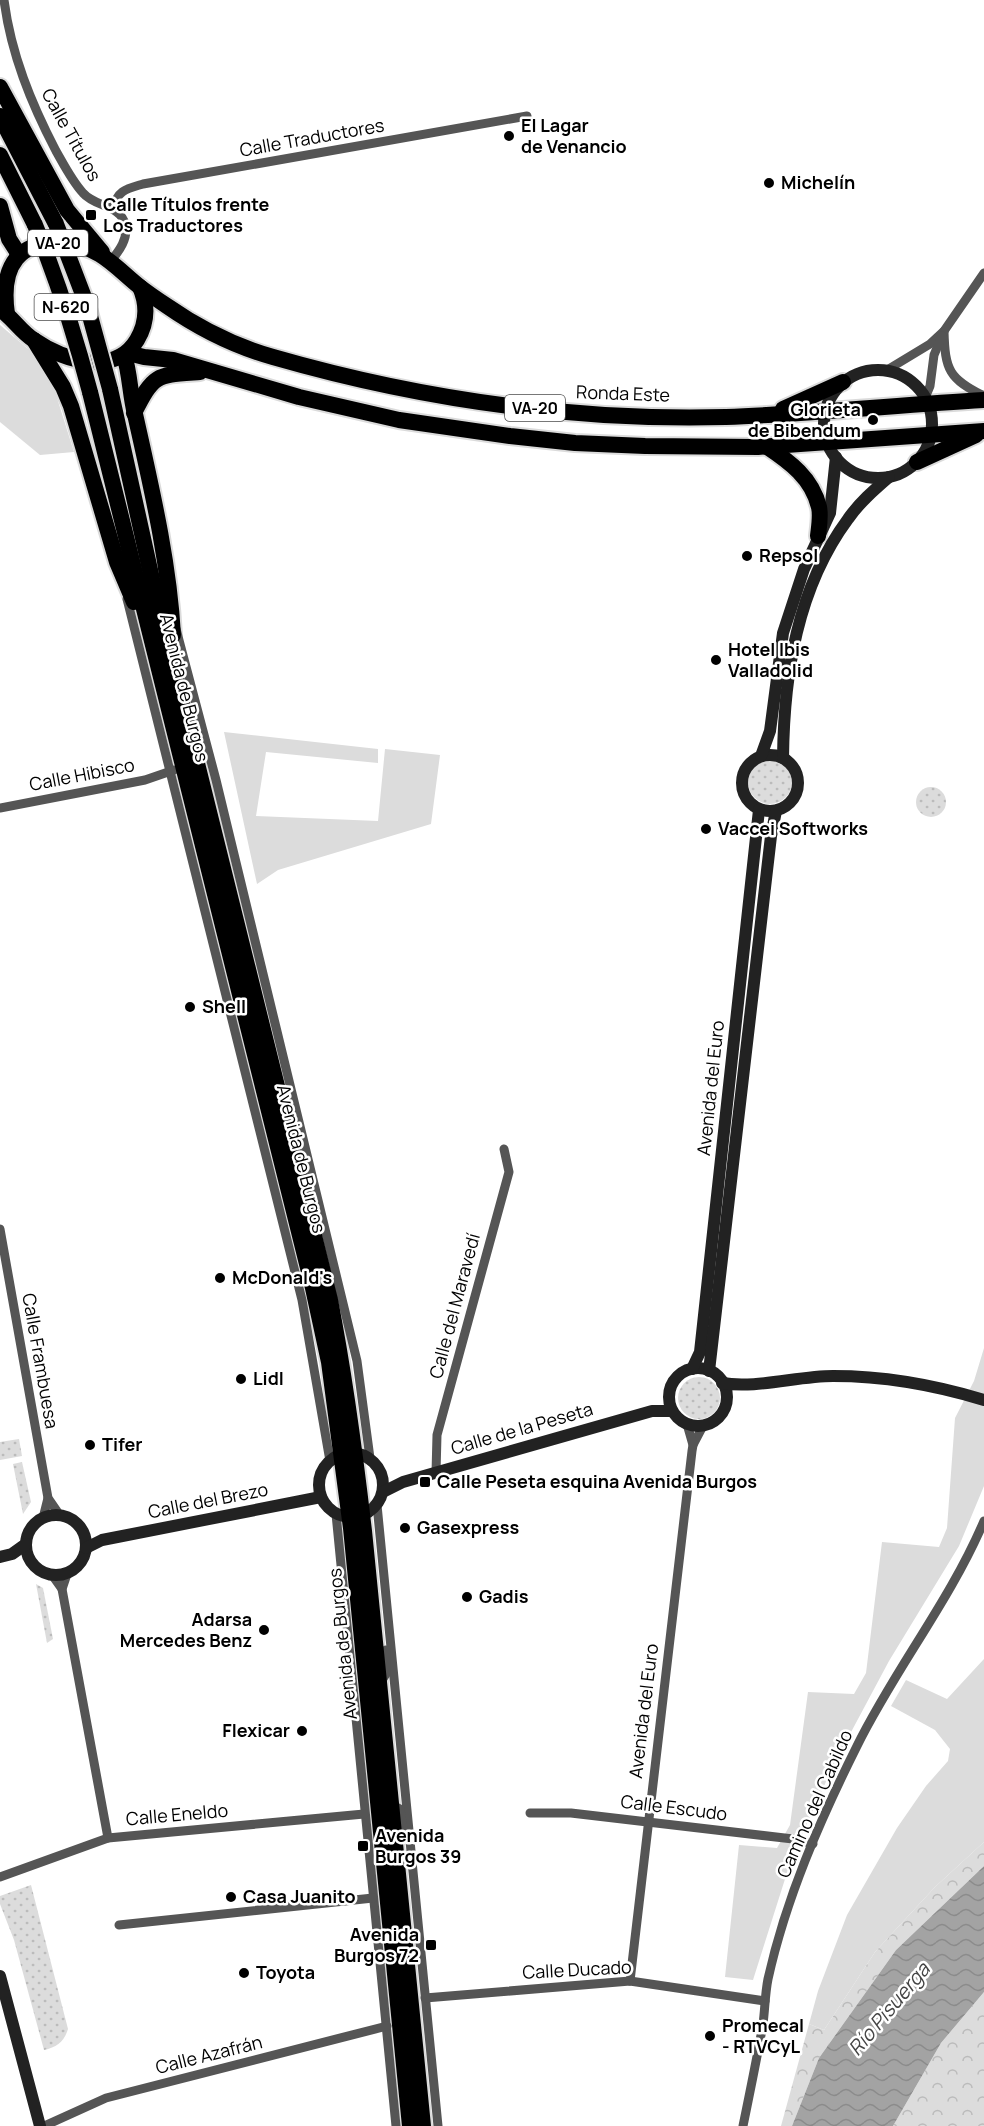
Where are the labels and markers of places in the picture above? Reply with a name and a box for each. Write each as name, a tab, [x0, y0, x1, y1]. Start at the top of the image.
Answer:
place label: El Lagar de Venancio	[521, 113, 627, 158]
marker: El Lagar de Venancio	[502, 129, 516, 143]
place label: Michelín	[781, 170, 855, 194]
marker: Michelín	[762, 176, 776, 190]
place label: Calle Títulos frente Los Traductores	[103, 192, 269, 237]
marker: Calle Títulos frente Los Traductores	[84, 208, 98, 222]
place label: Glorieta de Bibendum	[748, 397, 861, 442]
marker: Glorieta de Bibendum	[866, 413, 880, 427]
place label: Repsol	[759, 543, 818, 567]
marker: Repsol	[740, 549, 754, 563]
place label: Hotel Ibis Valladolid	[728, 637, 813, 682]
marker: Hotel Ibis Valladolid	[709, 653, 723, 667]
place label: Vaccei Softworks	[718, 816, 868, 840]
marker: Vaccei Softworks	[699, 822, 713, 836]
place label: Shell	[202, 994, 246, 1018]
marker: Shell	[183, 1000, 197, 1014]
place label: McDonald's	[232, 1265, 333, 1289]
marker: McDonald's	[213, 1271, 227, 1285]
place label: Lidl	[253, 1366, 284, 1390]
marker: Lidl	[234, 1372, 248, 1386]
place label: Tifer	[102, 1432, 142, 1456]
marker: Tifer	[83, 1438, 97, 1452]
place label: Calle Peseta esquina Avenida Burgos	[437, 1469, 757, 1493]
marker: Calle Peseta esquina Avenida Burgos	[418, 1475, 432, 1489]
place label: Gasexpress	[417, 1515, 519, 1539]
marker: Gasexpress	[398, 1521, 412, 1535]
place label: Gadis	[479, 1584, 529, 1608]
marker: Gadis	[460, 1590, 474, 1604]
place label: Adarsa Mercedes Benz	[120, 1607, 252, 1652]
marker: Adarsa Mercedes Benz	[257, 1623, 271, 1637]
place label: Flexicar	[222, 1718, 290, 1742]
marker: Flexicar	[295, 1724, 309, 1738]
place label: Avenida Burgos 39	[375, 1823, 461, 1868]
marker: Avenida Burgos 39	[356, 1839, 370, 1853]
place label: Casa Juanito	[243, 1884, 356, 1908]
marker: Casa Juanito	[224, 1890, 238, 1904]
place label: Avenida Burgos 72	[334, 1922, 419, 1967]
marker: Avenida Burgos 72	[424, 1938, 438, 1952]
place label: Toyota	[256, 1960, 315, 1984]
marker: Toyota	[237, 1966, 251, 1980]
place label: Promecal - RTVCyL	[722, 2013, 804, 2058]
marker: Promecal - RTVCyL	[703, 2029, 717, 2043]

